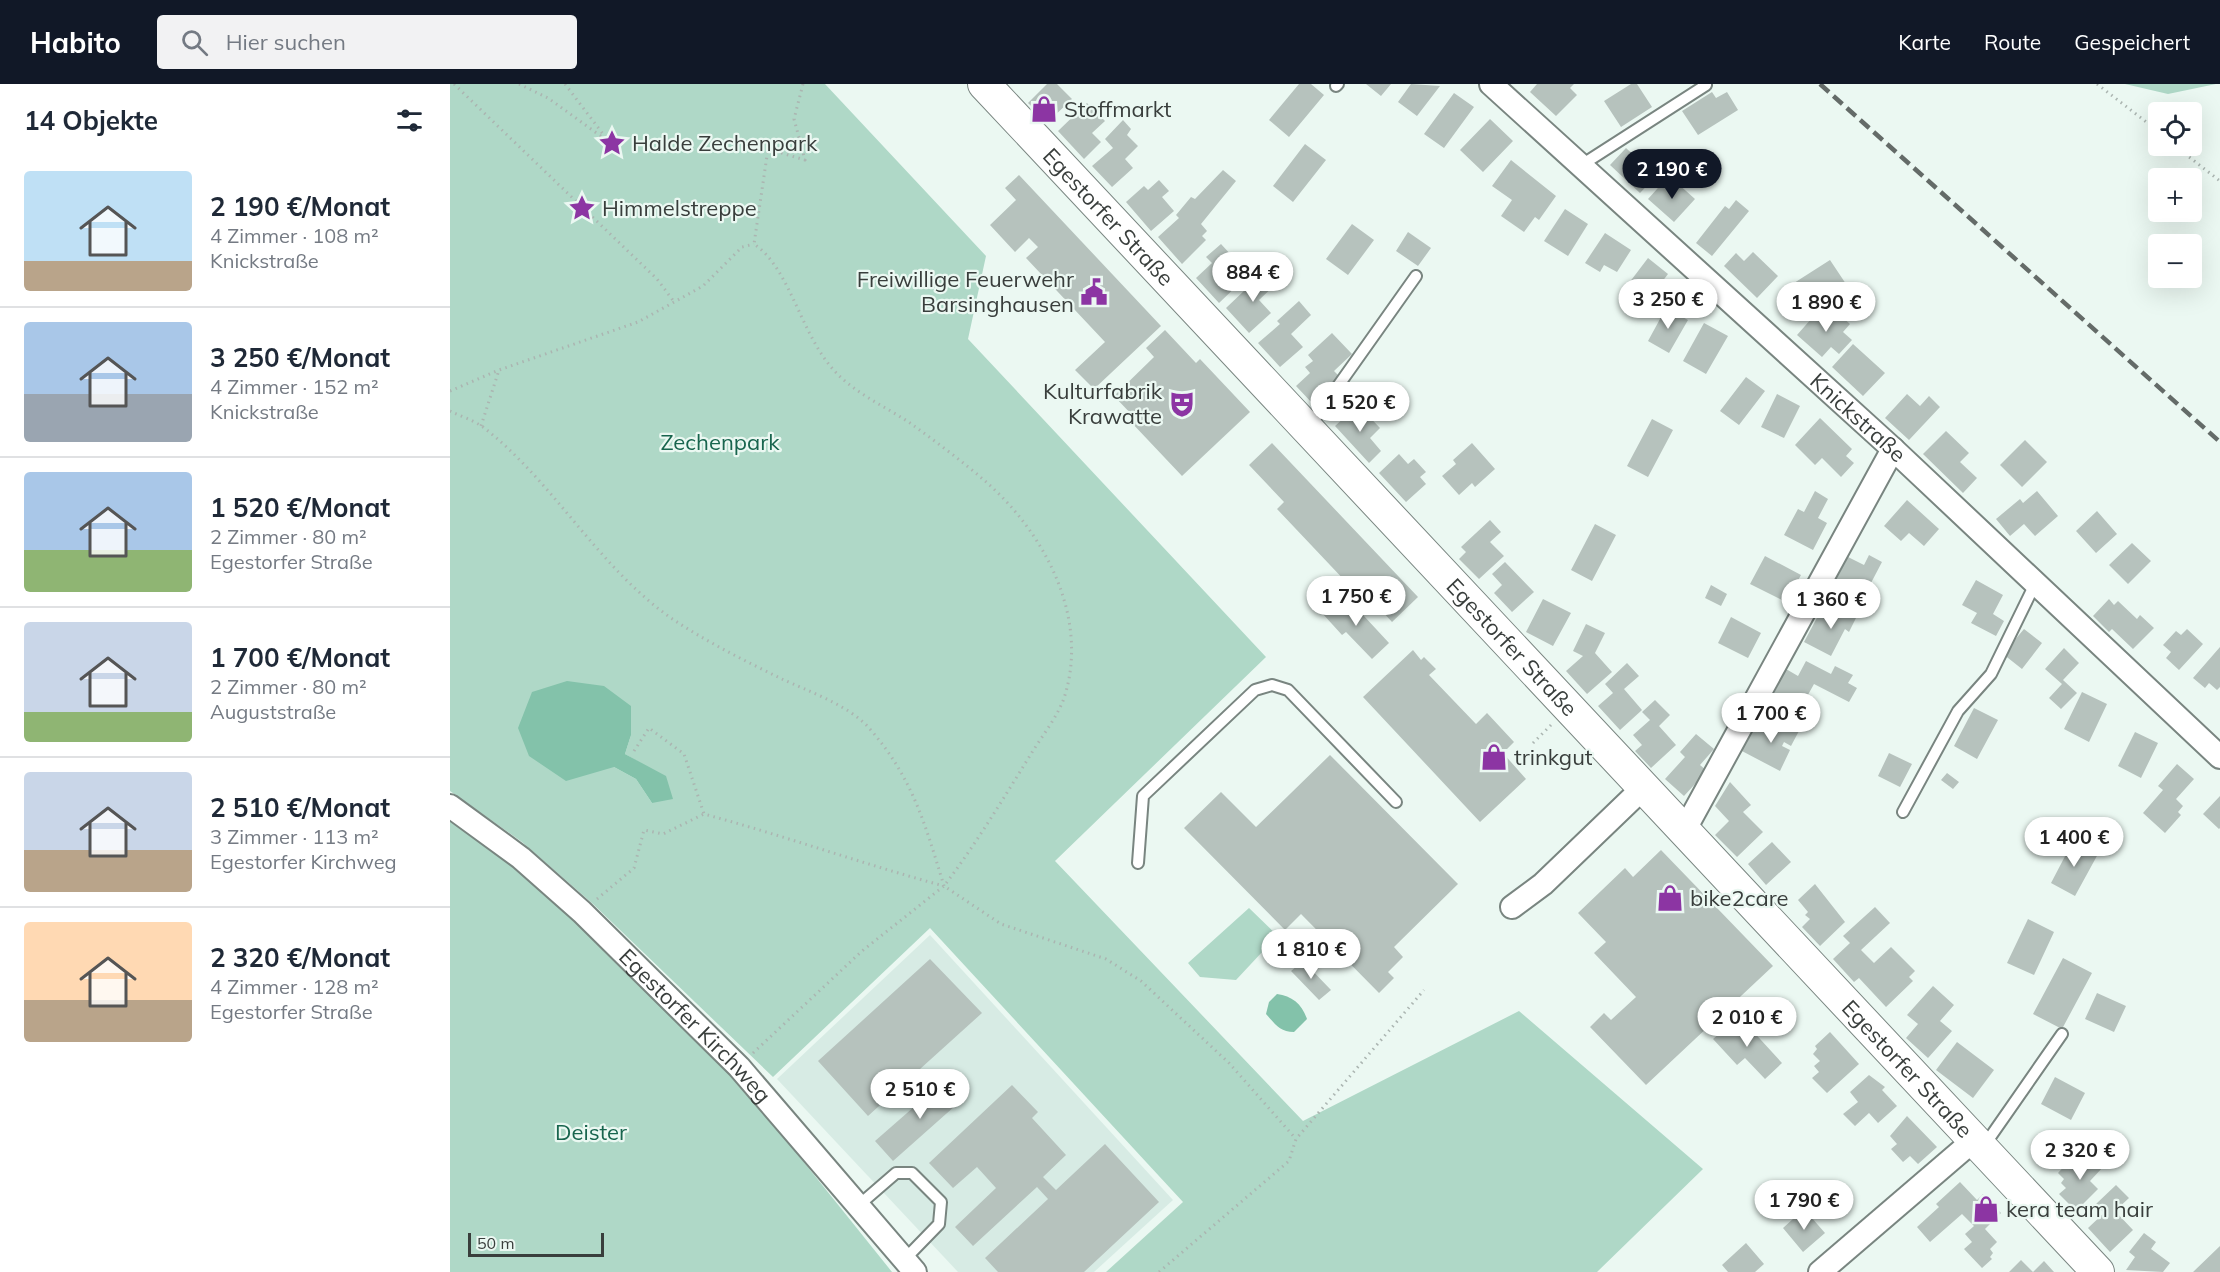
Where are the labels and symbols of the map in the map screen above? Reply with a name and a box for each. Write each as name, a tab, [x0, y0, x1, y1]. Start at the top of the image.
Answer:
shop icon: Stoffmarkt	[1029, 94, 1059, 124]
place label: Stoffmarkt	[1064, 95, 1172, 123]
place icon: Halde Zechenpark	[597, 128, 627, 158]
place label: Halde Zechenpark	[632, 129, 818, 157]
street label: Egestorfer Straße	[1037, 142, 1180, 292]
pin: 2 190 €	[1617, 149, 1727, 200]
place icon: Himmelstreppe	[567, 193, 597, 223]
place label: Himmelstreppe	[602, 194, 757, 222]
pin: 884 €	[1211, 252, 1295, 303]
place label: Freiwillige Feuerwehr Barsinghausen	[857, 265, 1074, 318]
public building icon: Freiwillige Feuerwehr Barsinghausen	[1079, 277, 1109, 307]
pin: 3 250 €	[1613, 279, 1723, 330]
pin: 1 890 €	[1771, 282, 1881, 333]
street label: Knickstraße	[1805, 367, 1912, 468]
place label: Kulturfabrik Krawatte	[1043, 377, 1163, 430]
pin: 1 520 €	[1305, 382, 1415, 433]
theatre icon: Kulturfabrik Krawatte	[1167, 389, 1197, 419]
park label: Zechenpark	[660, 428, 780, 456]
street label: Egestorfer Straße	[1441, 572, 1583, 722]
pin: 1 750 €	[1301, 576, 1411, 627]
pin: 1 360 €	[1776, 579, 1886, 630]
pin: 1 700 €	[1716, 693, 1826, 744]
shop icon: trinkgut	[1479, 742, 1509, 772]
place label: trinkgut	[1514, 743, 1593, 771]
pin: 1 400 €	[2019, 817, 2129, 868]
shop icon: bike2care	[1655, 883, 1685, 913]
place label: bike2care	[1690, 884, 1788, 912]
pin: 1 810 €	[1256, 929, 1366, 980]
street label: Egestorfer Kirchweg	[613, 943, 777, 1108]
street label: Egestorfer Straße	[1836, 994, 1979, 1144]
pin: 2 010 €	[1692, 997, 1802, 1048]
pin: 2 510 €	[865, 1069, 975, 1120]
park label: Deister	[555, 1118, 627, 1146]
pin: 2 320 €	[2025, 1130, 2135, 1181]
pin: 1 790 €	[1749, 1180, 1859, 1231]
shop icon: kera team hair	[1971, 1194, 2001, 1224]
place label: kera team hair	[2006, 1195, 2153, 1223]
scale bar	[468, 1230, 604, 1258]

